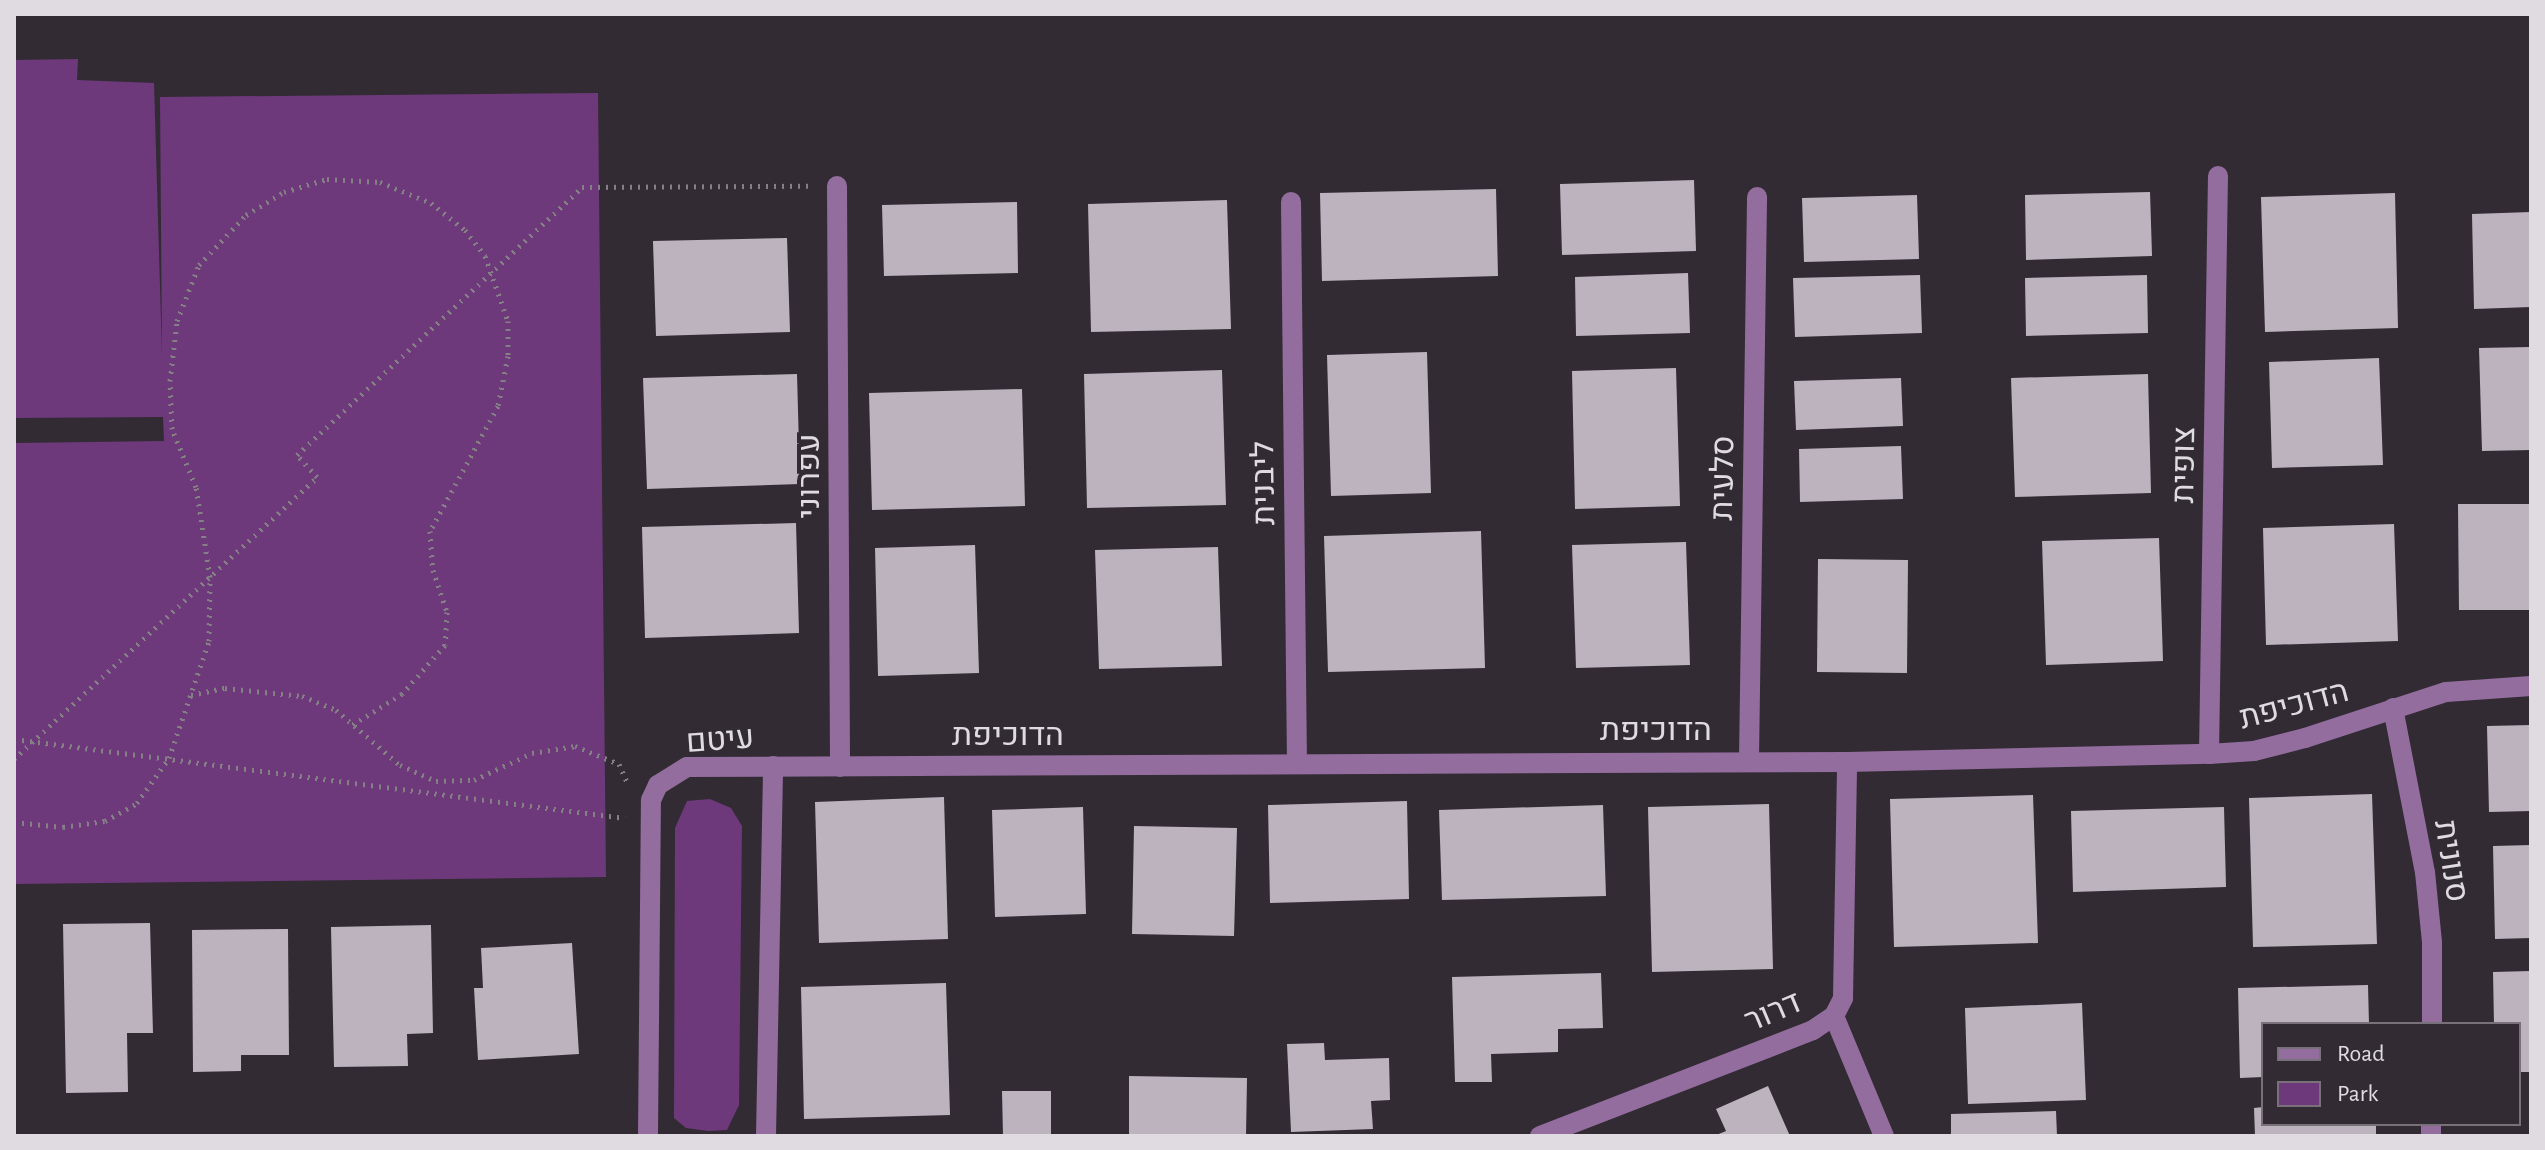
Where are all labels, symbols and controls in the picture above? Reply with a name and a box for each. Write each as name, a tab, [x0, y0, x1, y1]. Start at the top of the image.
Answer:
street label: צופית	[2164, 426, 2204, 504]
street label: עפרוני	[790, 434, 828, 518]
street label: סלעית	[1703, 435, 1743, 521]
street label: ליבנית	[1244, 441, 1284, 525]
street label: הדוכיפת	[2235, 672, 2353, 738]
street label: הדוכיפת	[1600, 711, 1712, 749]
street label: הדוכיפת	[952, 716, 1064, 754]
street label: עיטם	[685, 718, 755, 762]
street label: סנונית	[2426, 817, 2476, 905]
street label: דרור	[1739, 983, 1807, 1041]
legend	[2261, 1022, 2521, 1126]
text: Road	[2337, 1042, 2385, 1066]
text: Park	[2337, 1082, 2378, 1106]

